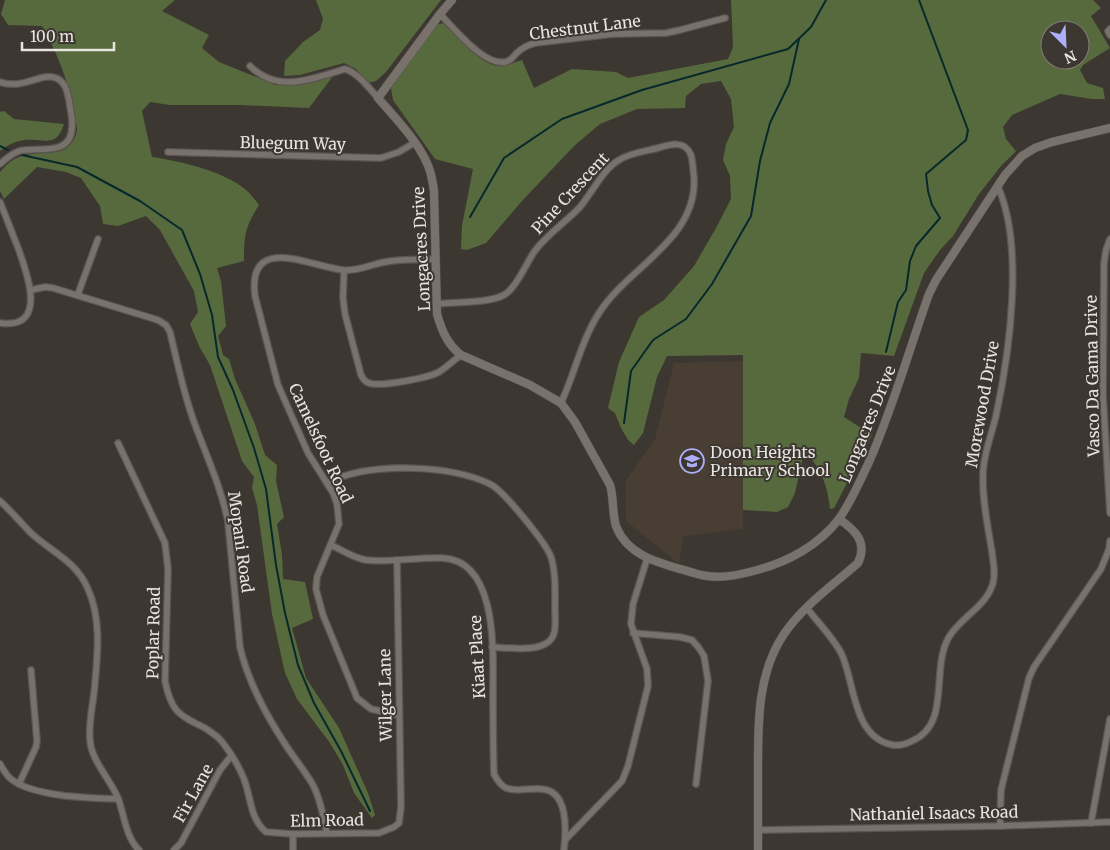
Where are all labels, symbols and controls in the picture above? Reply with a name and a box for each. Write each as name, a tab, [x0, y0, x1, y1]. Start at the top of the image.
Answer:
street label: Chestnut Lane	[528, 10, 642, 44]
scale bar	[22, 20, 115, 52]
north arrow	[1040, 20, 1090, 70]
text: 100 m	[30, 27, 74, 46]
text: N	[1062, 46, 1079, 67]
street label: Bluegum Way	[240, 132, 347, 154]
street label: Pine Crescent	[527, 147, 613, 238]
street label: Longacres Drive	[408, 186, 434, 312]
street label: Vasco Da Gama Drive	[1081, 295, 1103, 458]
street label: Morewood Drive	[961, 339, 1003, 469]
street label: Longacres Drive	[834, 362, 900, 486]
street label: Camelsfoot Road	[285, 380, 358, 506]
place label: Doon Heights Primary School	[710, 442, 830, 480]
school or university icon: Doon Heights Primary School	[679, 448, 705, 474]
street label: Mopani Road	[224, 490, 258, 594]
street label: Poplar Road	[142, 586, 164, 679]
street label: Kiaat Place	[465, 615, 489, 699]
street label: Wilger Lane	[374, 649, 396, 742]
street label: Fir Lane	[169, 760, 217, 826]
street label: Nathaniel Isaacs Road	[850, 802, 1019, 824]
street label: Elm Road	[290, 809, 364, 831]

